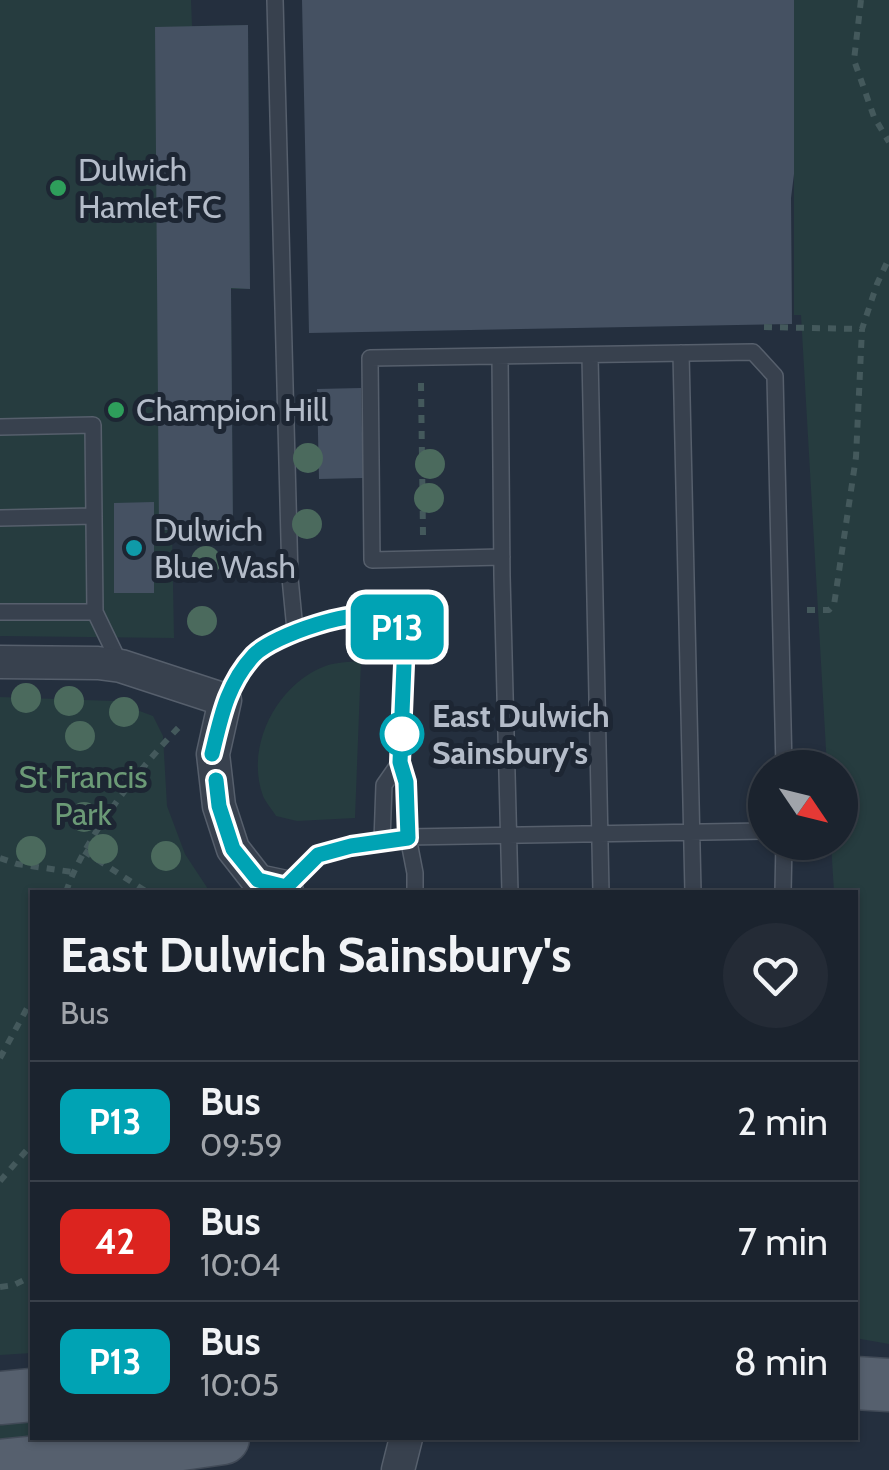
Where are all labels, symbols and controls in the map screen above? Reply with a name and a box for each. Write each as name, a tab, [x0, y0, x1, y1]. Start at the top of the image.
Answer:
place label: Dulwich Hamlet FC	[78, 150, 222, 226]
marker: Dulwich Hamlet FC	[47, 177, 69, 199]
place label: Champion Hill	[136, 390, 328, 429]
marker: Champion Hill	[105, 399, 127, 421]
place label: Dulwich Blue Wash	[154, 510, 296, 586]
marker: Dulwich Blue Wash	[123, 537, 145, 559]
line badge: P13	[340, 594, 454, 660]
text: P13	[371, 606, 423, 649]
place label: East Dulwich Sainsbury's	[432, 696, 610, 772]
marker: East Dulwich Sainsbury's	[381, 713, 423, 755]
north arrow	[748, 750, 858, 860]
map controls	[748, 750, 858, 860]
park label: St Francis Park	[18, 757, 148, 833]
button: heart	[723, 923, 828, 1028]
text: East Dulwich Sainsbury's	[60, 926, 572, 984]
text: Bus	[60, 993, 109, 1032]
text: Bus	[200, 1078, 261, 1125]
text: 2 min	[737, 1098, 828, 1145]
text: P13	[89, 1100, 141, 1143]
text: 09:59	[200, 1125, 283, 1164]
text: Bus	[200, 1198, 261, 1245]
text: 7 min	[738, 1218, 828, 1265]
text: 42	[95, 1220, 135, 1263]
text: 10:04	[200, 1245, 280, 1284]
text: Bus	[200, 1318, 261, 1365]
text: 8 min	[734, 1338, 828, 1385]
text: P13	[89, 1340, 141, 1383]
text: 10:05	[200, 1365, 279, 1404]

